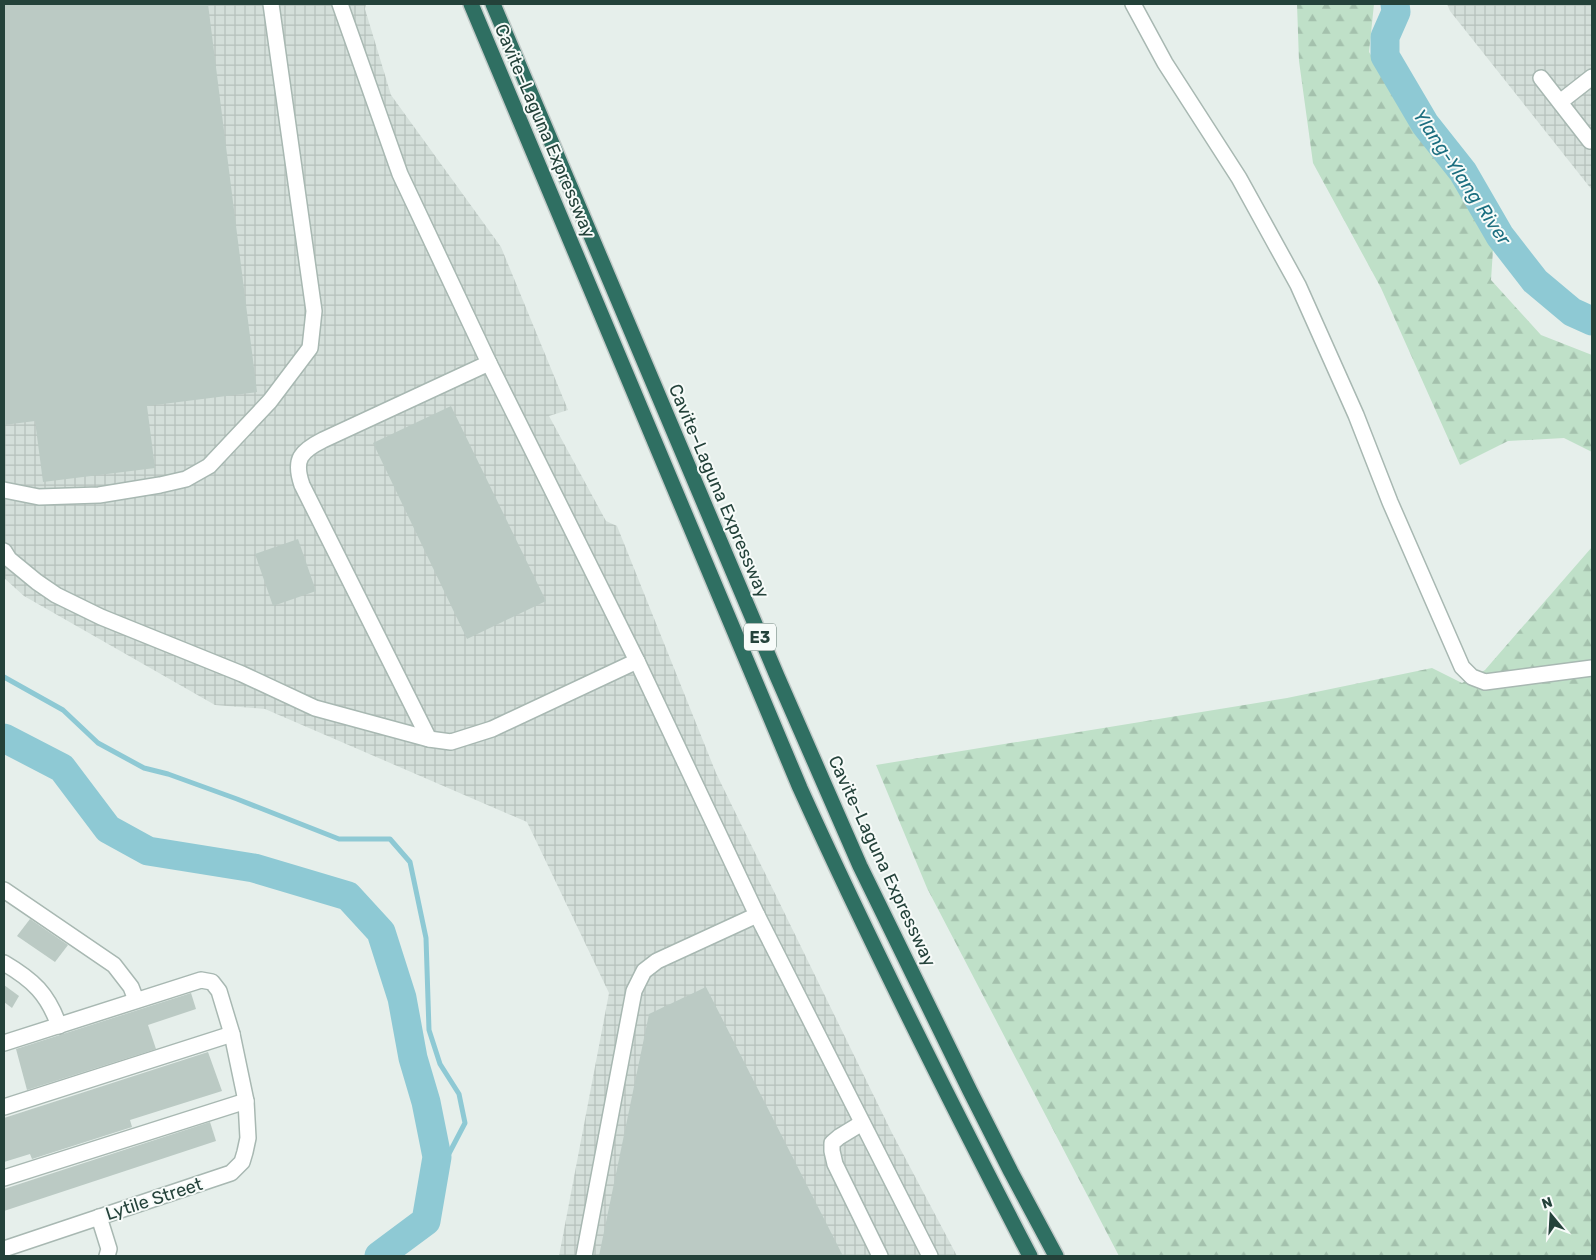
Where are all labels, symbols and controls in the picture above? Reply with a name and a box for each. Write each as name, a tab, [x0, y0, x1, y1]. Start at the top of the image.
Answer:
street label: Cavite–Laguna Expressway	[490, 21, 600, 241]
water label: Ylang-Ylang River	[1408, 105, 1516, 250]
street label: Cavite–Laguna Expressway	[664, 381, 774, 601]
road number: E3	[744, 624, 776, 650]
street label: Cavite–Laguna Expressway	[823, 752, 941, 970]
street label: Lytile Street	[103, 1173, 205, 1225]
north arrow	[1526, 1190, 1576, 1240]
text: N	[1540, 1193, 1555, 1213]

